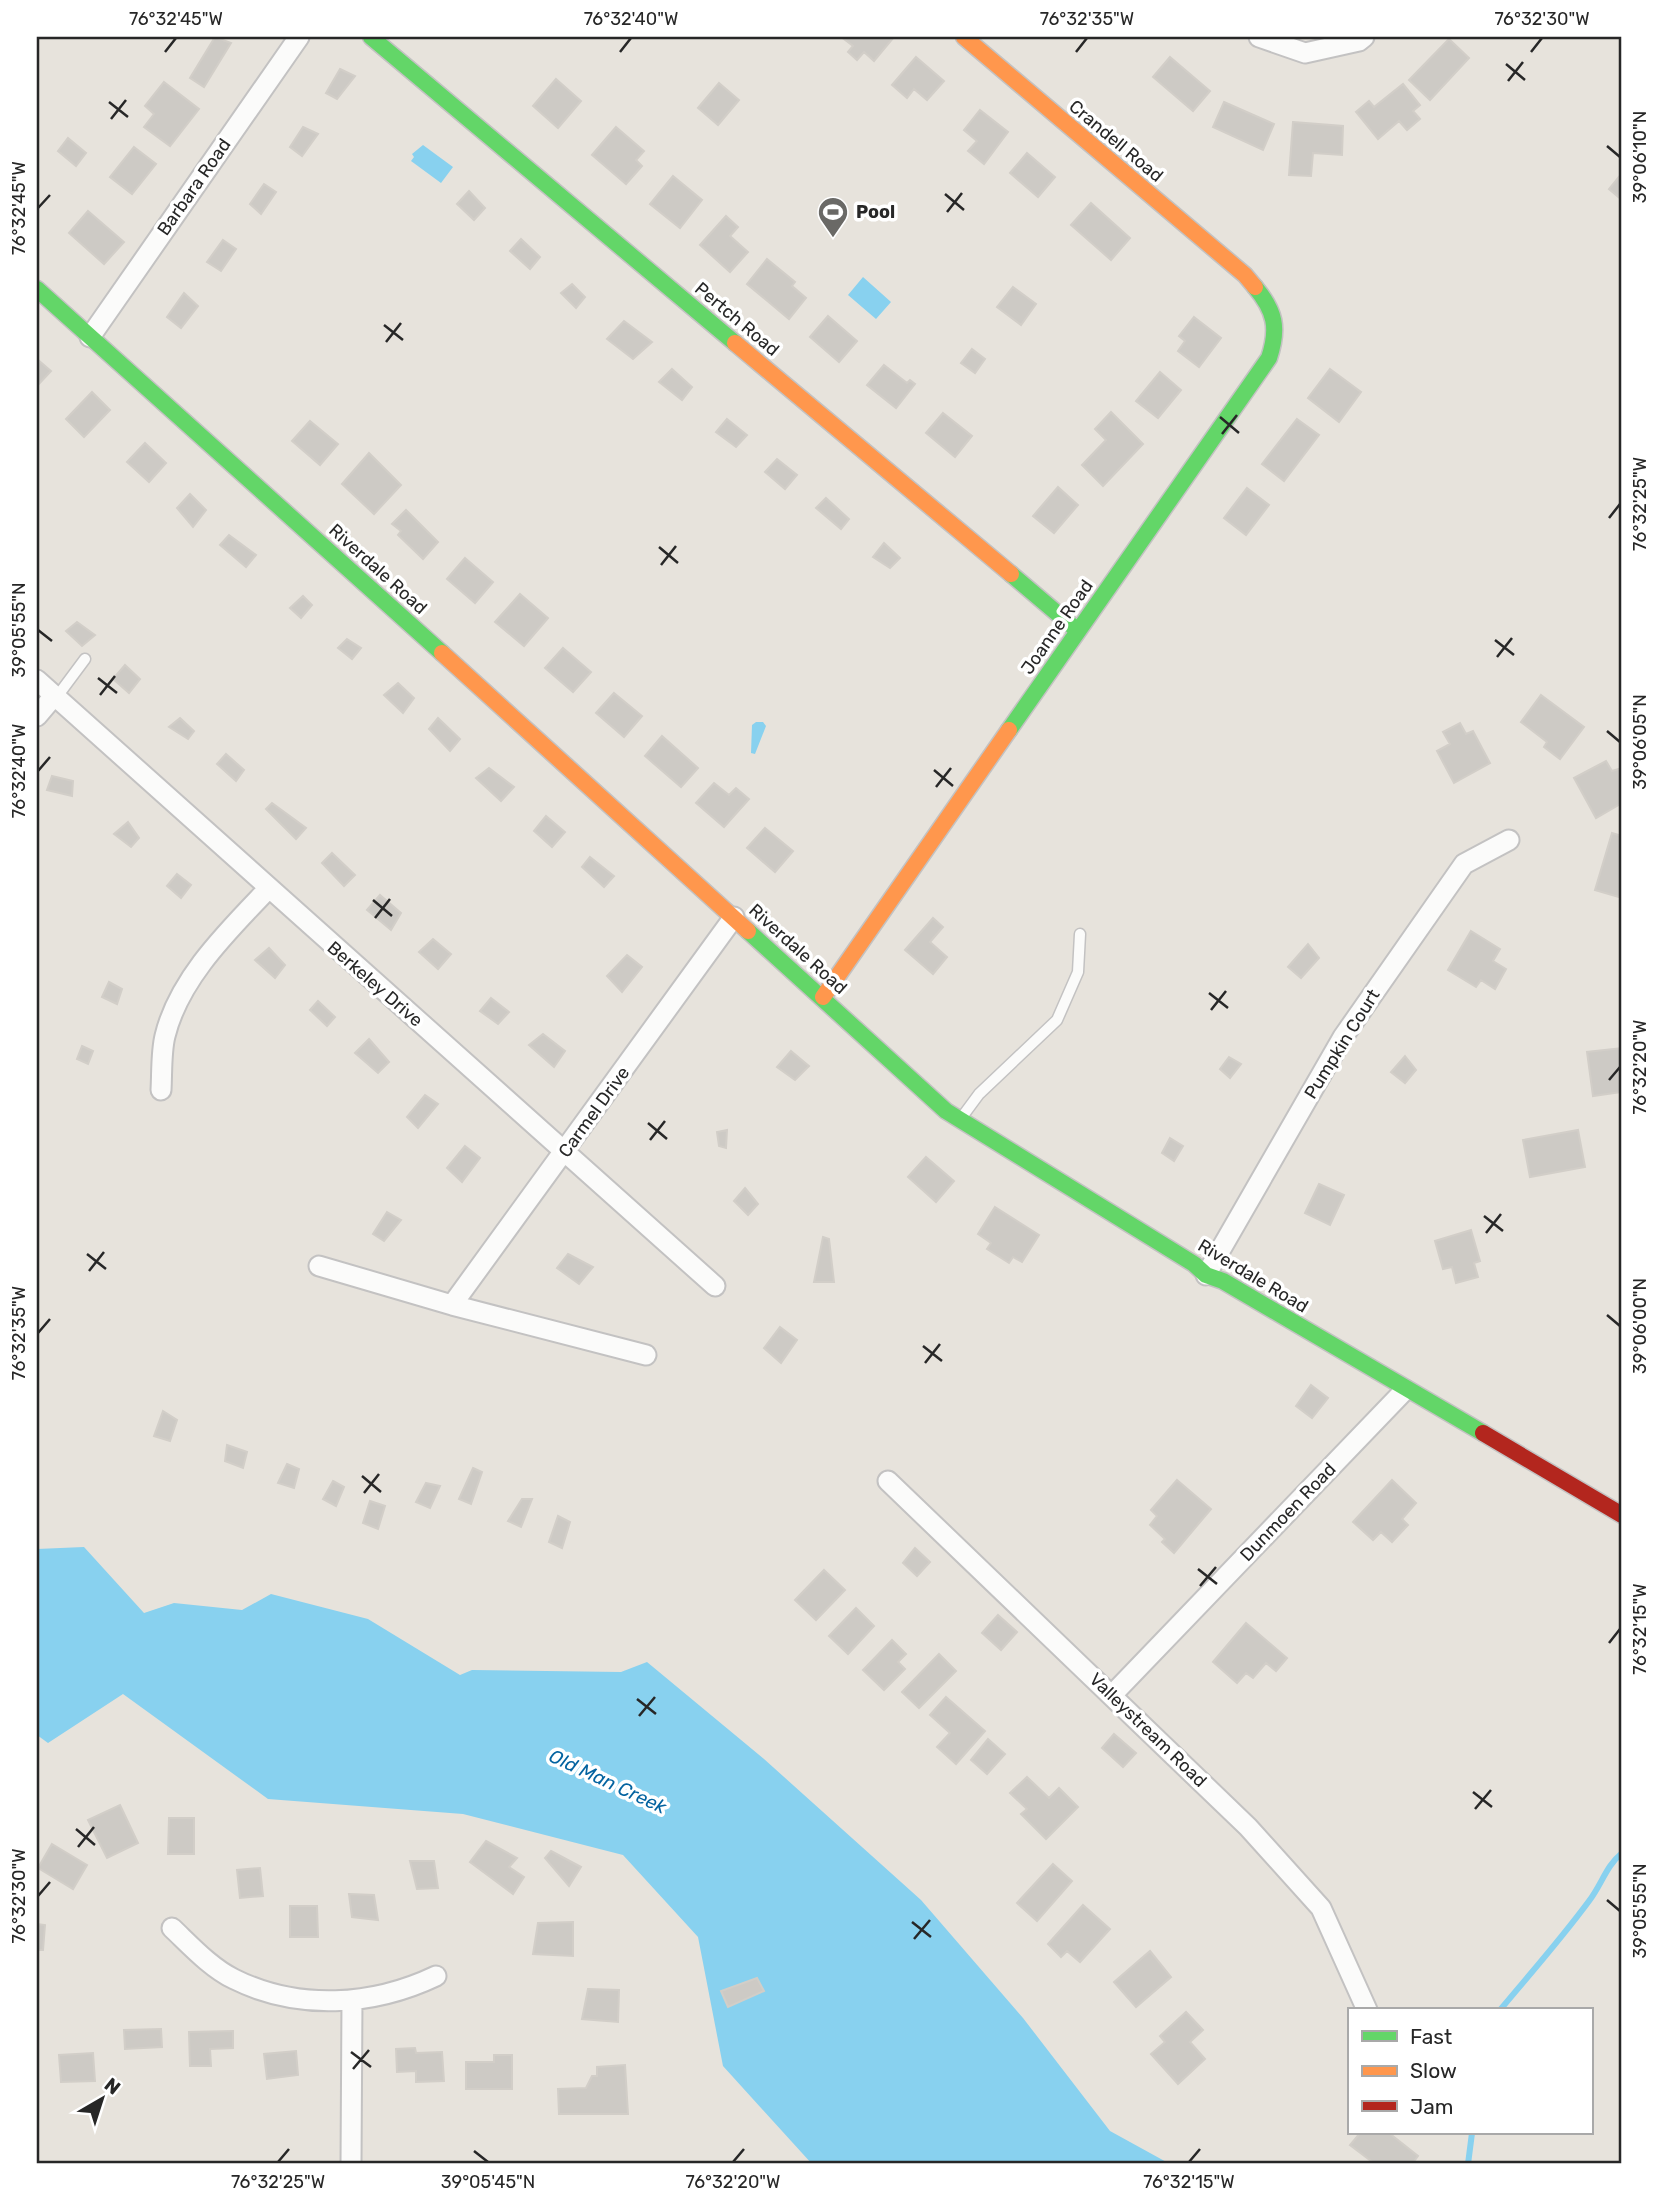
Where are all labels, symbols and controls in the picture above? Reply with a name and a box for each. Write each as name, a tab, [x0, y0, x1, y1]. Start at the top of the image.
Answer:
text: 76°32'45"W	[129, 8, 223, 30]
text: 76°32'40"W	[584, 8, 678, 30]
text: 76°32'35"W	[1040, 8, 1134, 30]
text: 76°32'30"W	[1494, 8, 1590, 30]
street label: Crandell Road	[1064, 95, 1168, 187]
text: 39°06'10"N	[1629, 111, 1651, 203]
street label: Barbara Road	[153, 134, 235, 240]
text: 76°32'45"W	[8, 161, 30, 255]
sports icon: Pool	[816, 195, 850, 239]
place label: Pool	[856, 201, 895, 223]
street label: Pertch Road	[690, 277, 784, 361]
text: 76°32'25"W	[1629, 457, 1651, 551]
street label: Riverdale Road	[324, 519, 432, 619]
street label: Joanne Road	[1016, 575, 1098, 679]
text: 39°05'55"N	[8, 582, 30, 678]
text: 39°06'05"N	[1629, 694, 1651, 790]
text: 76°32'40"W	[8, 724, 30, 818]
street label: Riverdale Road	[744, 899, 852, 999]
street label: Berkeley Drive	[323, 937, 427, 1031]
street label: Pumpkin Court	[1300, 985, 1384, 1103]
text: 76°32'20"W	[1629, 1020, 1651, 1114]
street label: Carmel Drive	[554, 1062, 634, 1162]
street label: Riverdale Road	[1194, 1234, 1312, 1318]
text: 39°06'00"N	[1629, 1278, 1651, 1374]
text: 76°32'35"W	[8, 1286, 30, 1380]
street label: Dunmoen Road	[1235, 1458, 1341, 1566]
text: 76°32'15"W	[1629, 1583, 1651, 1675]
street label: Valleystream Road	[1085, 1668, 1211, 1792]
water label: Old Man Creek	[545, 1744, 670, 1819]
text: 76°32'30"W	[8, 1848, 30, 1944]
text: 39°05'55"N	[1629, 1863, 1651, 1959]
legend	[1348, 2008, 1592, 2134]
text: Fast	[1410, 2024, 1452, 2049]
text: Slow	[1410, 2058, 1457, 2083]
north arrow	[66, 2064, 136, 2134]
text: N	[100, 2073, 125, 2099]
text: Jam	[1410, 2094, 1454, 2119]
text: 76°32'25"W	[231, 2171, 325, 2193]
text: 39°05'45"N	[441, 2171, 535, 2193]
text: 76°32'20"W	[686, 2171, 780, 2193]
text: 76°32'15"W	[1143, 2171, 1235, 2193]

